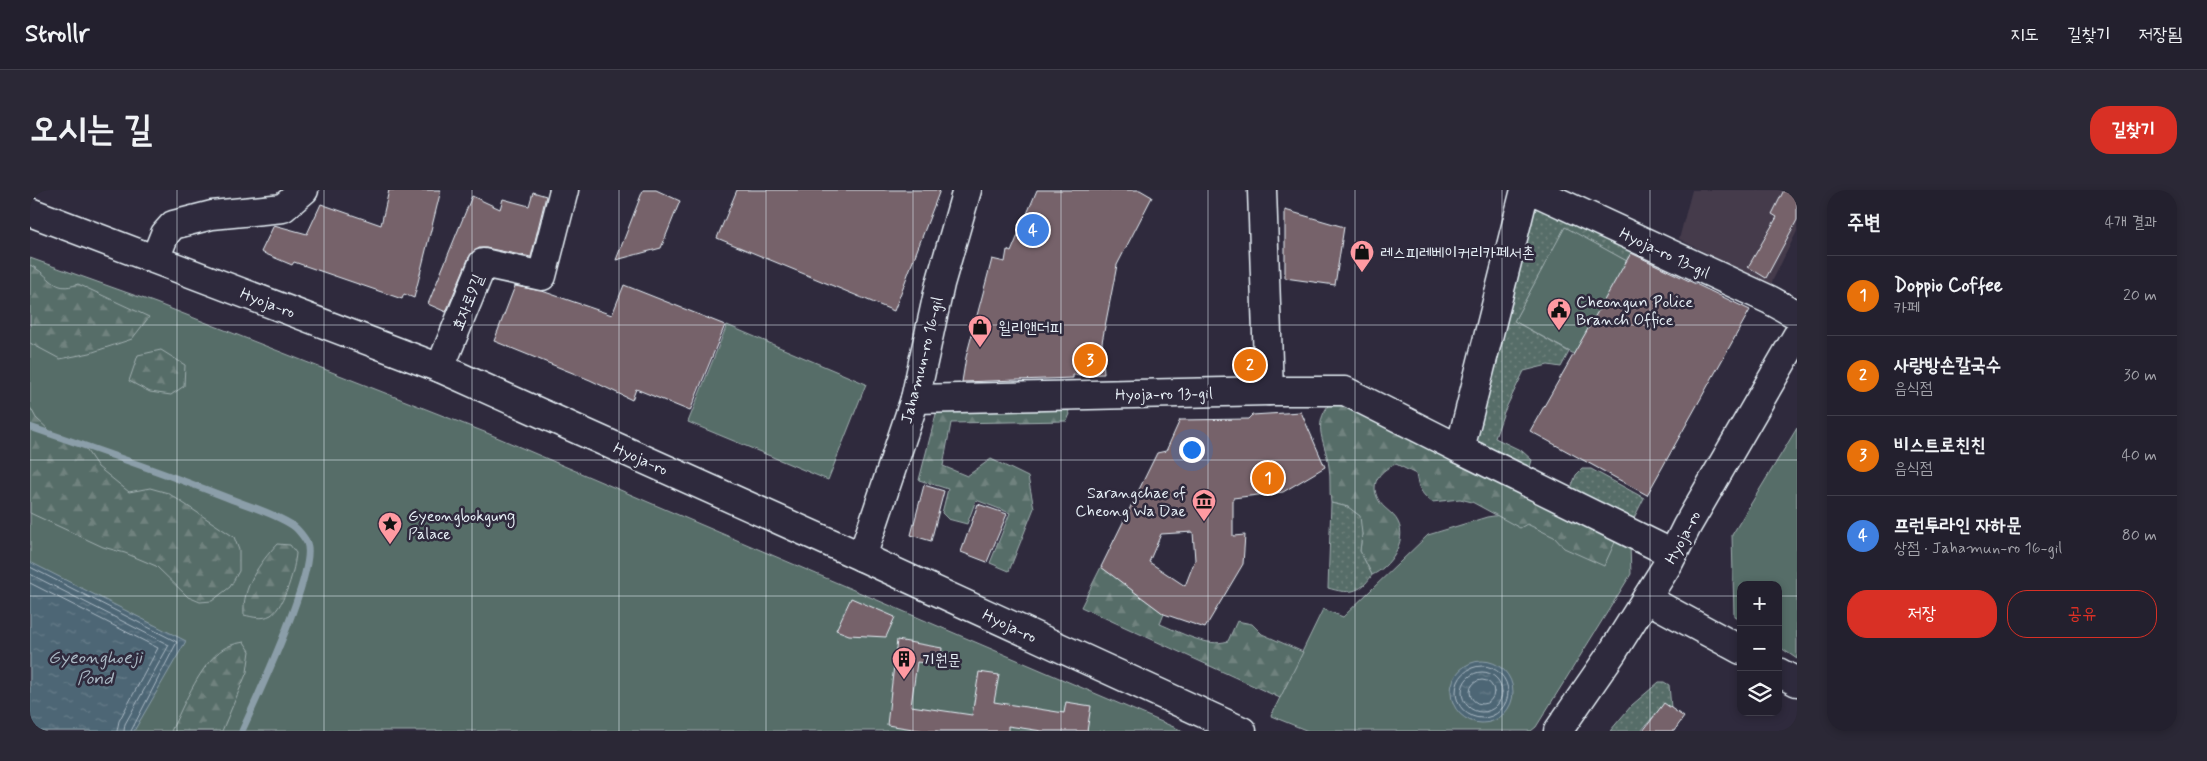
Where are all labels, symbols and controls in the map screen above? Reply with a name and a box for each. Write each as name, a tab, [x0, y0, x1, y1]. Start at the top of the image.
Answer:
text: Strollr	[25, 19, 89, 50]
text: 지도	[2010, 23, 2039, 47]
text: 길찾기	[2067, 23, 2111, 47]
text: 저장됨	[2139, 23, 2182, 47]
button: 길찾기	[2090, 106, 2177, 154]
text: 오시는 길	[30, 107, 152, 153]
text: 주변	[1847, 209, 1881, 237]
pin: 4	[1017, 211, 1049, 249]
text: 4개 결과	[2105, 212, 2157, 233]
street label: Hyoja-ro 13-gil	[1616, 223, 1713, 284]
shop icon: 레스피레베이커리카페서촌	[1349, 239, 1375, 273]
place label: 레스피레베이커리카페서촌	[1380, 243, 1535, 264]
street label: 효자로9길	[448, 271, 489, 334]
text: Doppio Coffee	[1894, 273, 2003, 298]
street label: Hyoja-ro	[237, 283, 298, 324]
text: 1	[1859, 285, 1867, 306]
text: 20 m	[2123, 285, 2157, 306]
place label: Cheongun Police Branch Office	[1576, 292, 1693, 331]
street label: Jahamun-ro 16-gil	[897, 295, 948, 426]
public building icon: Cheongun Police Branch Office	[1546, 297, 1572, 331]
text: 카페	[1894, 298, 1920, 319]
shop icon: 윌리앤더피	[967, 314, 993, 348]
place label: 윌리앤더피	[998, 318, 1062, 339]
pin: 3	[1074, 341, 1106, 379]
pin: 2	[1234, 346, 1266, 384]
text: 사랑방손칼국수	[1894, 353, 2001, 378]
text: 2	[1859, 365, 1867, 386]
text: 30 m	[2124, 365, 2157, 386]
text: 음식점	[1894, 378, 1933, 399]
street label: Hyoja-ro 13-gil	[1115, 383, 1213, 406]
text: 비스트로친친	[1894, 433, 1986, 458]
your location	[1179, 437, 1205, 463]
street label: Hyoja-ro	[610, 438, 671, 481]
text: 3	[1859, 445, 1867, 466]
text: 40 m	[2121, 445, 2157, 466]
text: 음식점	[1894, 458, 1933, 479]
pin: 1	[1252, 459, 1284, 497]
place label: Sarangchae of Cheong Wa Dae	[1075, 483, 1186, 522]
museum icon: Sarangchae of Cheong Wa Dae	[1191, 488, 1217, 522]
place label: Gyeongbokgung Palace	[408, 506, 515, 545]
street label: Hyoja-ro	[1661, 507, 1706, 568]
place icon: Gyeongbokgung Palace	[377, 511, 403, 545]
text: 프런투라인 자하문	[1894, 513, 2021, 538]
text: 4	[1858, 525, 1868, 546]
text: 80 m	[2122, 525, 2157, 546]
text: 상점 · Jahamun-ro 16-gil	[1894, 538, 2062, 559]
map controls	[1737, 581, 1782, 716]
button: +	[1737, 581, 1782, 626]
button: 저장	[1847, 590, 1997, 638]
button: 공유	[2007, 590, 2157, 638]
street label: Hyoja-ro	[979, 605, 1040, 648]
button: −	[1737, 626, 1782, 671]
water label: Gyeonghoeji Pond	[48, 646, 144, 691]
building icon: 기원문	[891, 646, 917, 680]
place label: 기원문	[922, 650, 961, 671]
button: layers	[1737, 671, 1782, 716]

